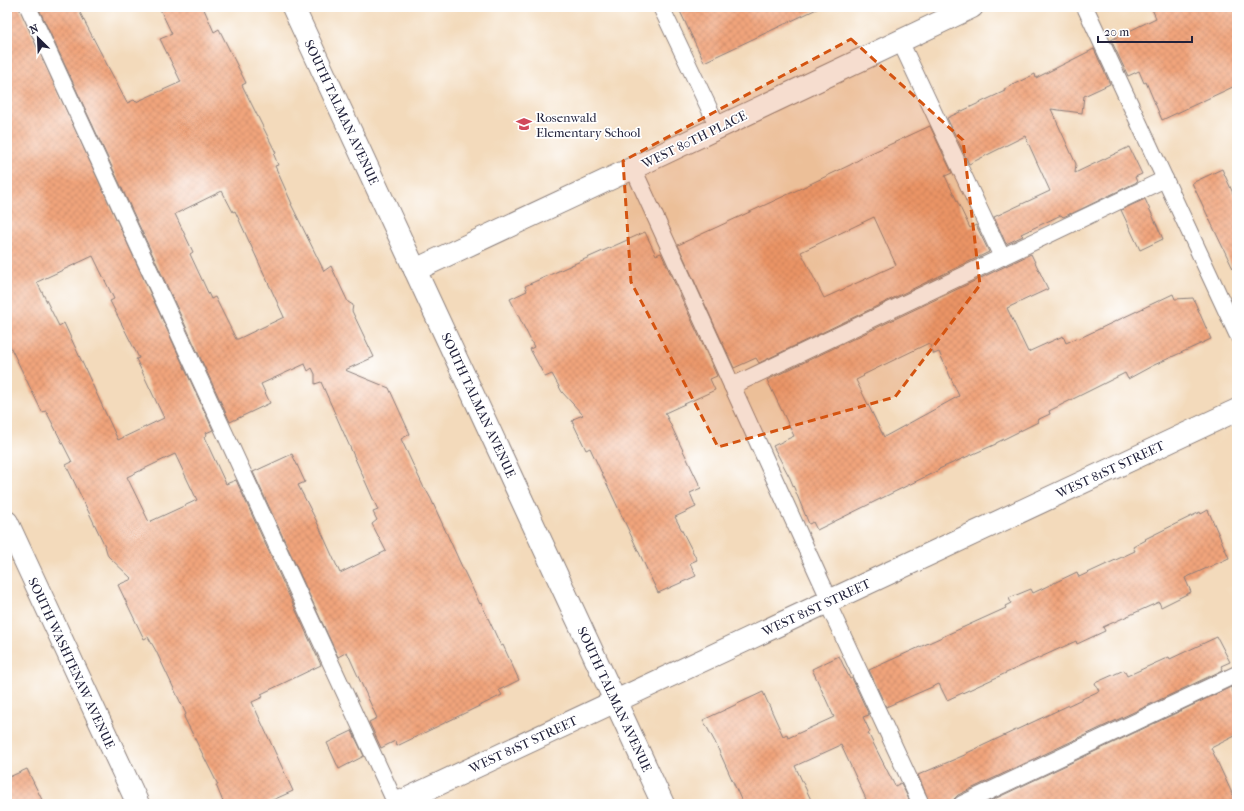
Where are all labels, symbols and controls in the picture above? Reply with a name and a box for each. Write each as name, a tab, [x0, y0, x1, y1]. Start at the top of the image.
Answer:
north arrow	[18, 18, 58, 58]
scale bar	[1098, 18, 1192, 44]
text: N	[28, 21, 41, 37]
text: 20 m	[1104, 25, 1129, 39]
street label: SOUTH TALMAN AVENUE	[301, 37, 382, 187]
street label: WEST 80TH PLACE	[638, 107, 749, 172]
place label: Rosenwald Elementary School	[536, 110, 641, 140]
school or university icon: Rosenwald Elementary School	[515, 115, 533, 133]
street label: SOUTH TALMAN AVENUE	[438, 330, 519, 480]
street label: WEST 81ST STREET	[1053, 438, 1167, 502]
street label: SOUTH WASHTENAW AVENUE	[25, 575, 118, 751]
street label: WEST 81ST STREET	[759, 576, 873, 640]
street label: SOUTH TALMAN AVENUE	[574, 624, 655, 774]
street label: WEST 81ST STREET	[466, 713, 580, 777]

